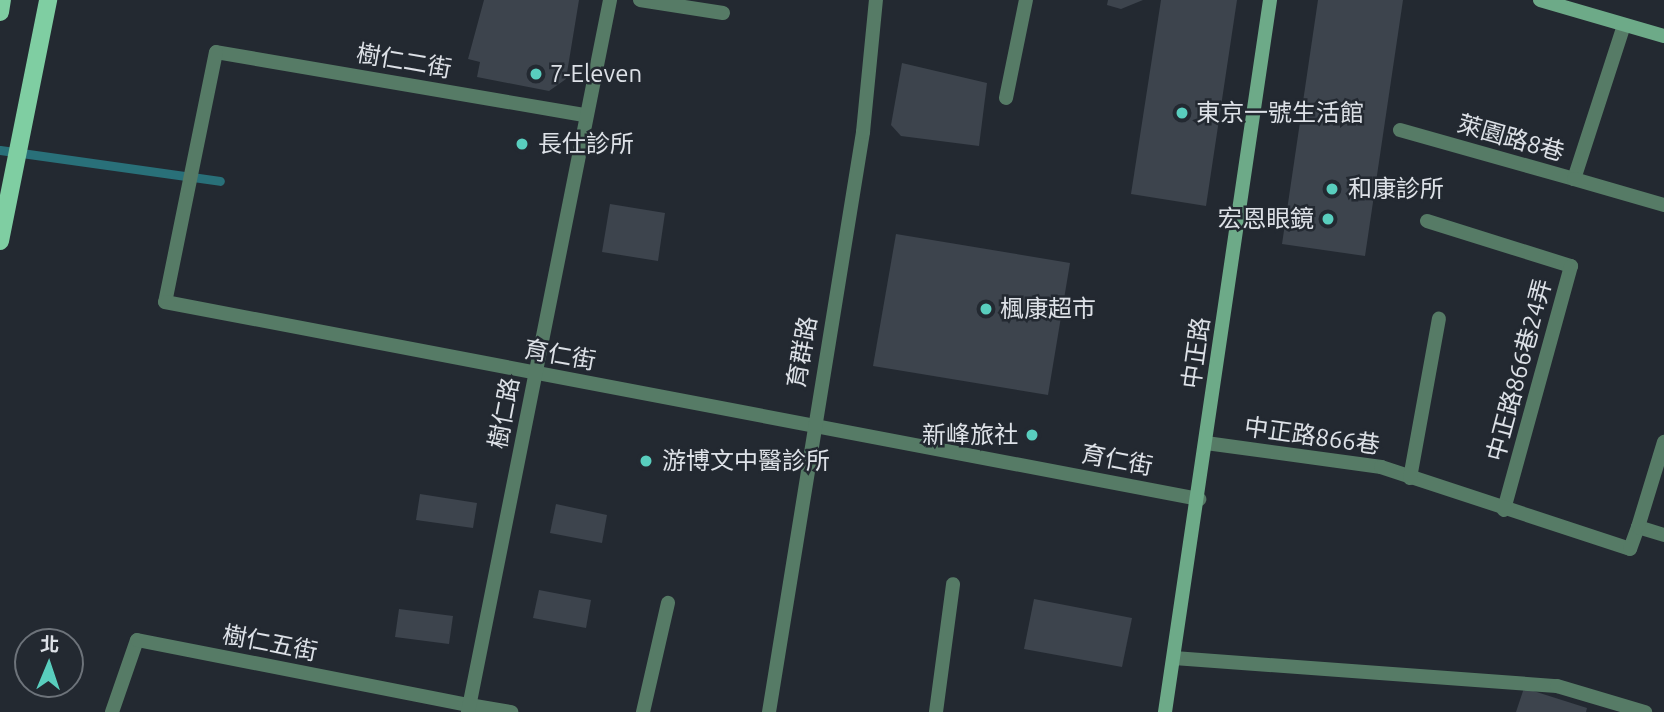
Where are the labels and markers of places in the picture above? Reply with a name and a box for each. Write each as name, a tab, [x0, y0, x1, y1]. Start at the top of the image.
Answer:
place label: 7-Eleven	[550, 60, 642, 88]
marker: 7-Eleven	[528, 66, 544, 82]
place label: 東京一號生活館	[1196, 99, 1364, 127]
marker: 東京一號生活館	[1174, 105, 1190, 121]
place label: 長仕診所	[538, 130, 634, 158]
marker: 長仕診所	[512, 134, 532, 154]
place label: 和康診所	[1348, 175, 1444, 203]
marker: 和康診所	[1322, 179, 1342, 199]
place label: 宏恩眼鏡	[1218, 205, 1314, 233]
marker: 宏恩眼鏡	[1320, 211, 1336, 227]
place label: 楓康超市	[1000, 295, 1096, 323]
marker: 楓康超市	[978, 301, 994, 317]
place label: 新峰旅社	[922, 421, 1018, 449]
marker: 新峰旅社	[1024, 427, 1040, 443]
place label: 游博文中醫診所	[662, 447, 830, 475]
marker: 游博文中醫診所	[636, 451, 656, 471]

